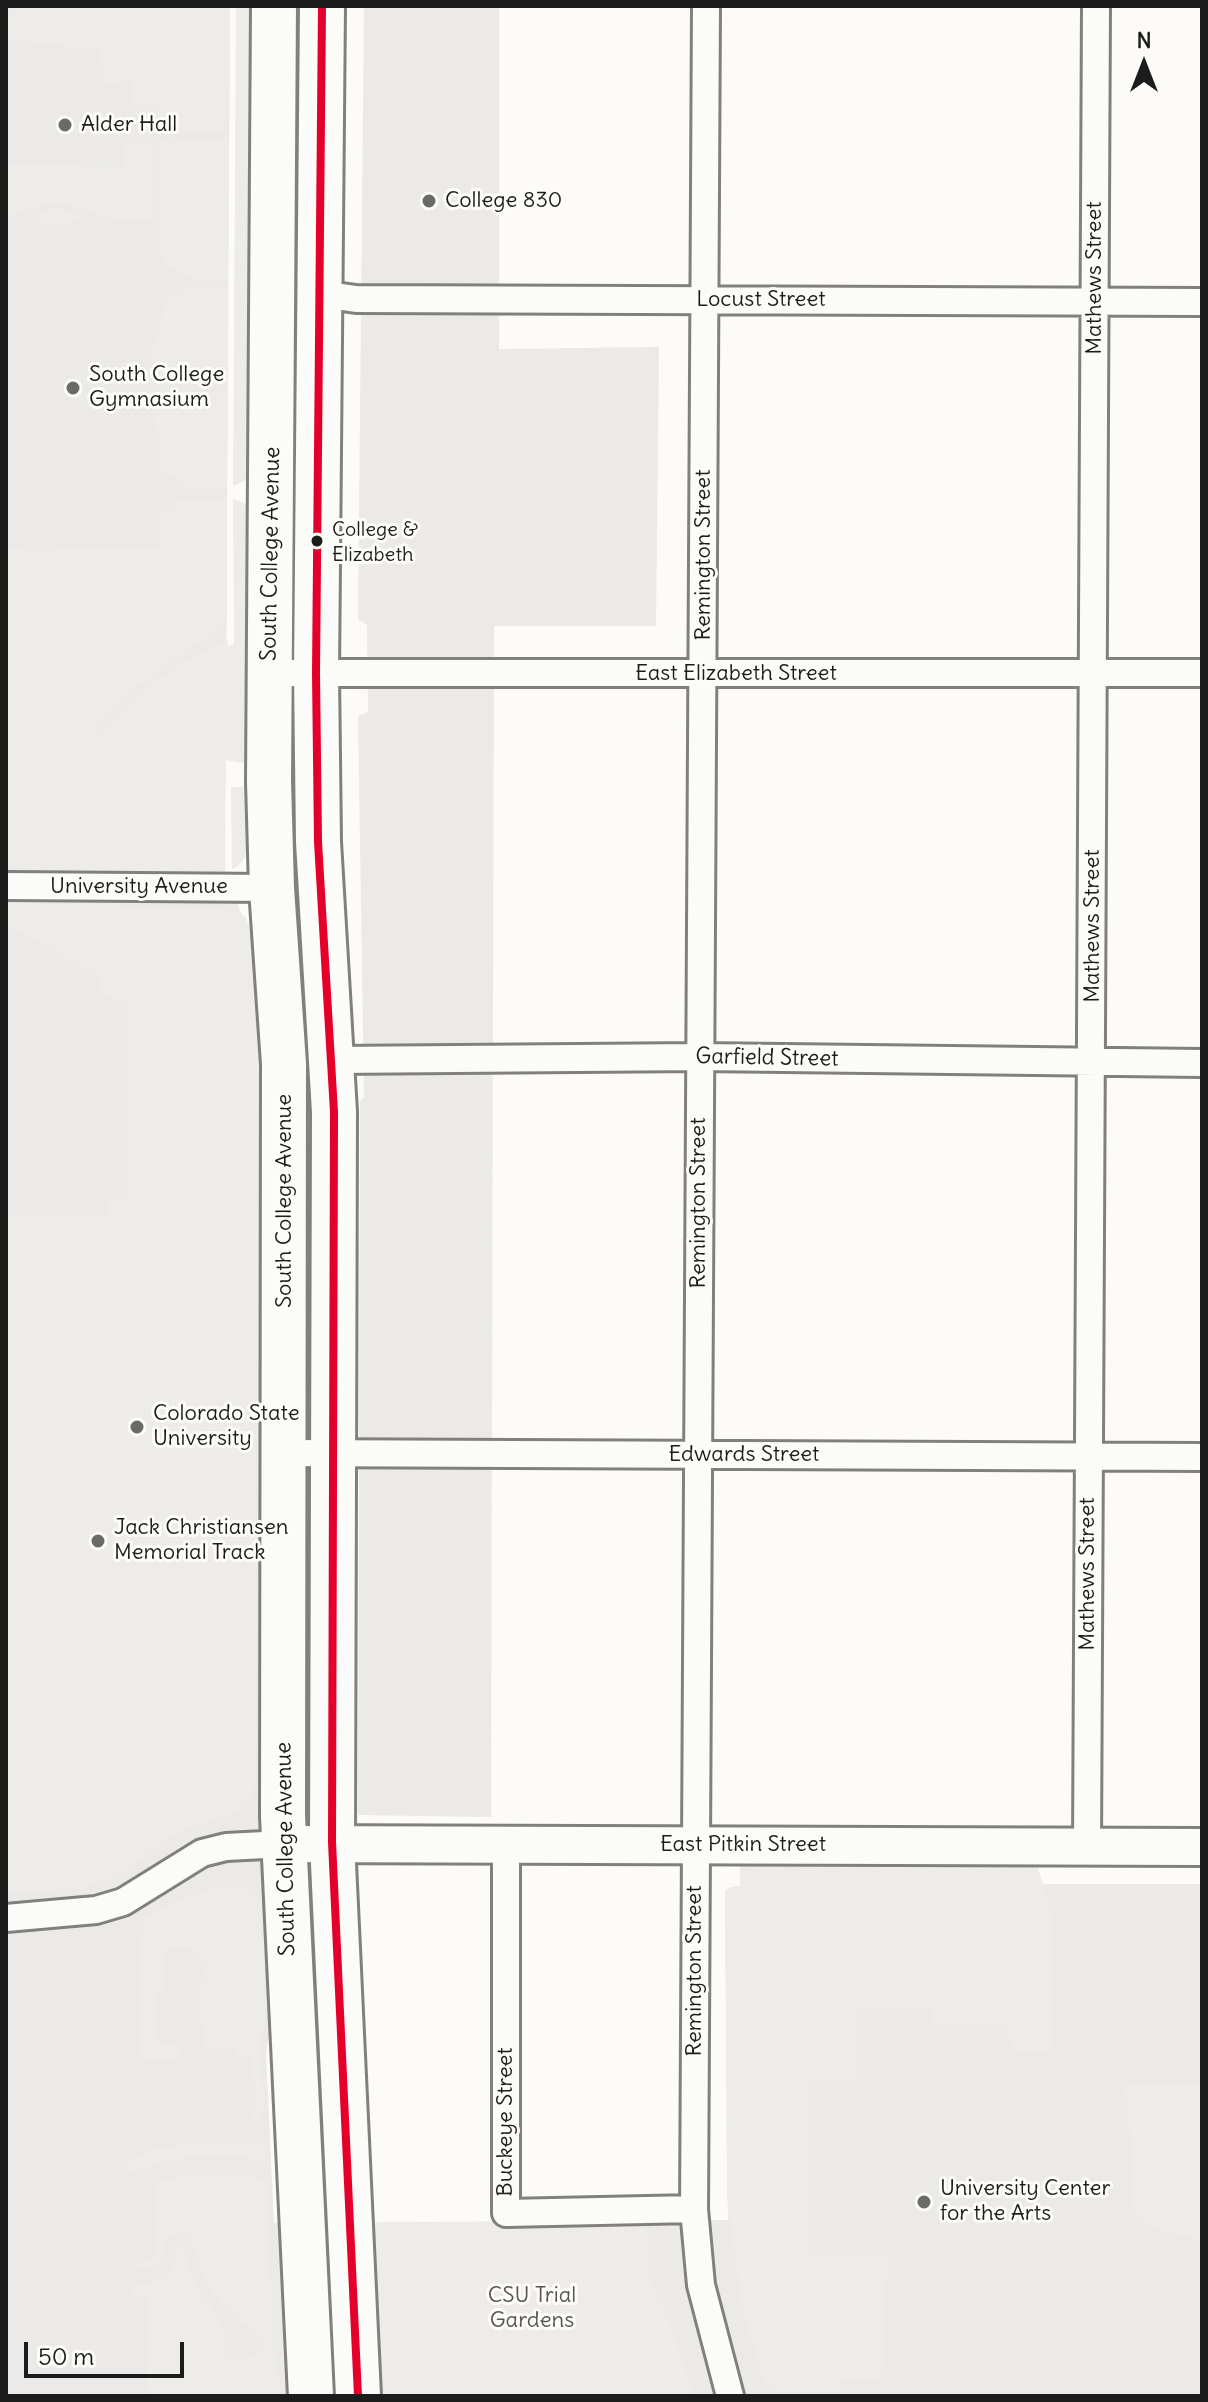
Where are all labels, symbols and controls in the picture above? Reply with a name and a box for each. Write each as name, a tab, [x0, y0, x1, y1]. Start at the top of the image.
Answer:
north arrow	[1104, 24, 1184, 104]
text: N	[1136, 26, 1152, 54]
place label: Alder Hall	[81, 112, 177, 138]
marker: Alder Hall	[56, 116, 74, 134]
place label: College 830	[445, 188, 562, 214]
marker: College 830	[420, 192, 438, 210]
street label: Mathews Street	[1082, 201, 1108, 355]
street label: Locust Street	[696, 287, 826, 313]
place label: South College Gymnasium	[89, 362, 224, 414]
marker: South College Gymnasium	[64, 379, 82, 397]
street label: South College Avenue	[256, 447, 286, 661]
street label: Remington Street	[691, 469, 717, 641]
place label: College & Elizabeth	[332, 518, 418, 565]
marker: College & Elizabeth	[309, 533, 325, 549]
street label: East Elizabeth Street	[635, 661, 837, 687]
street label: Mathews Street	[1080, 849, 1106, 1003]
street label: University Avenue	[50, 874, 228, 900]
street label: Garfield Street	[695, 1044, 839, 1072]
street label: South College Avenue	[272, 1094, 298, 1308]
street label: Remington Street	[686, 1117, 712, 1289]
place label: Colorado State University	[153, 1401, 300, 1452]
marker: Colorado State University	[128, 1418, 146, 1436]
street label: Edwards Street	[668, 1442, 820, 1468]
street label: Mathews Street	[1075, 1497, 1101, 1651]
place label: Jack Christiansen Memorial Track	[114, 1515, 289, 1566]
marker: Jack Christiansen Memorial Track	[89, 1532, 107, 1550]
street label: South College Avenue	[271, 1742, 301, 1956]
street label: East Pitkin Street	[660, 1832, 826, 1858]
street label: Remington Street	[682, 1885, 708, 2057]
street label: Buckeye Street	[493, 2047, 519, 2197]
place label: University Center for the Arts	[940, 2176, 1110, 2228]
marker: University Center for the Arts	[915, 2193, 933, 2211]
park label: CSU Trial Gardens	[488, 2283, 576, 2334]
scale bar	[28, 2326, 188, 2376]
text: 50 m	[38, 2341, 94, 2371]

